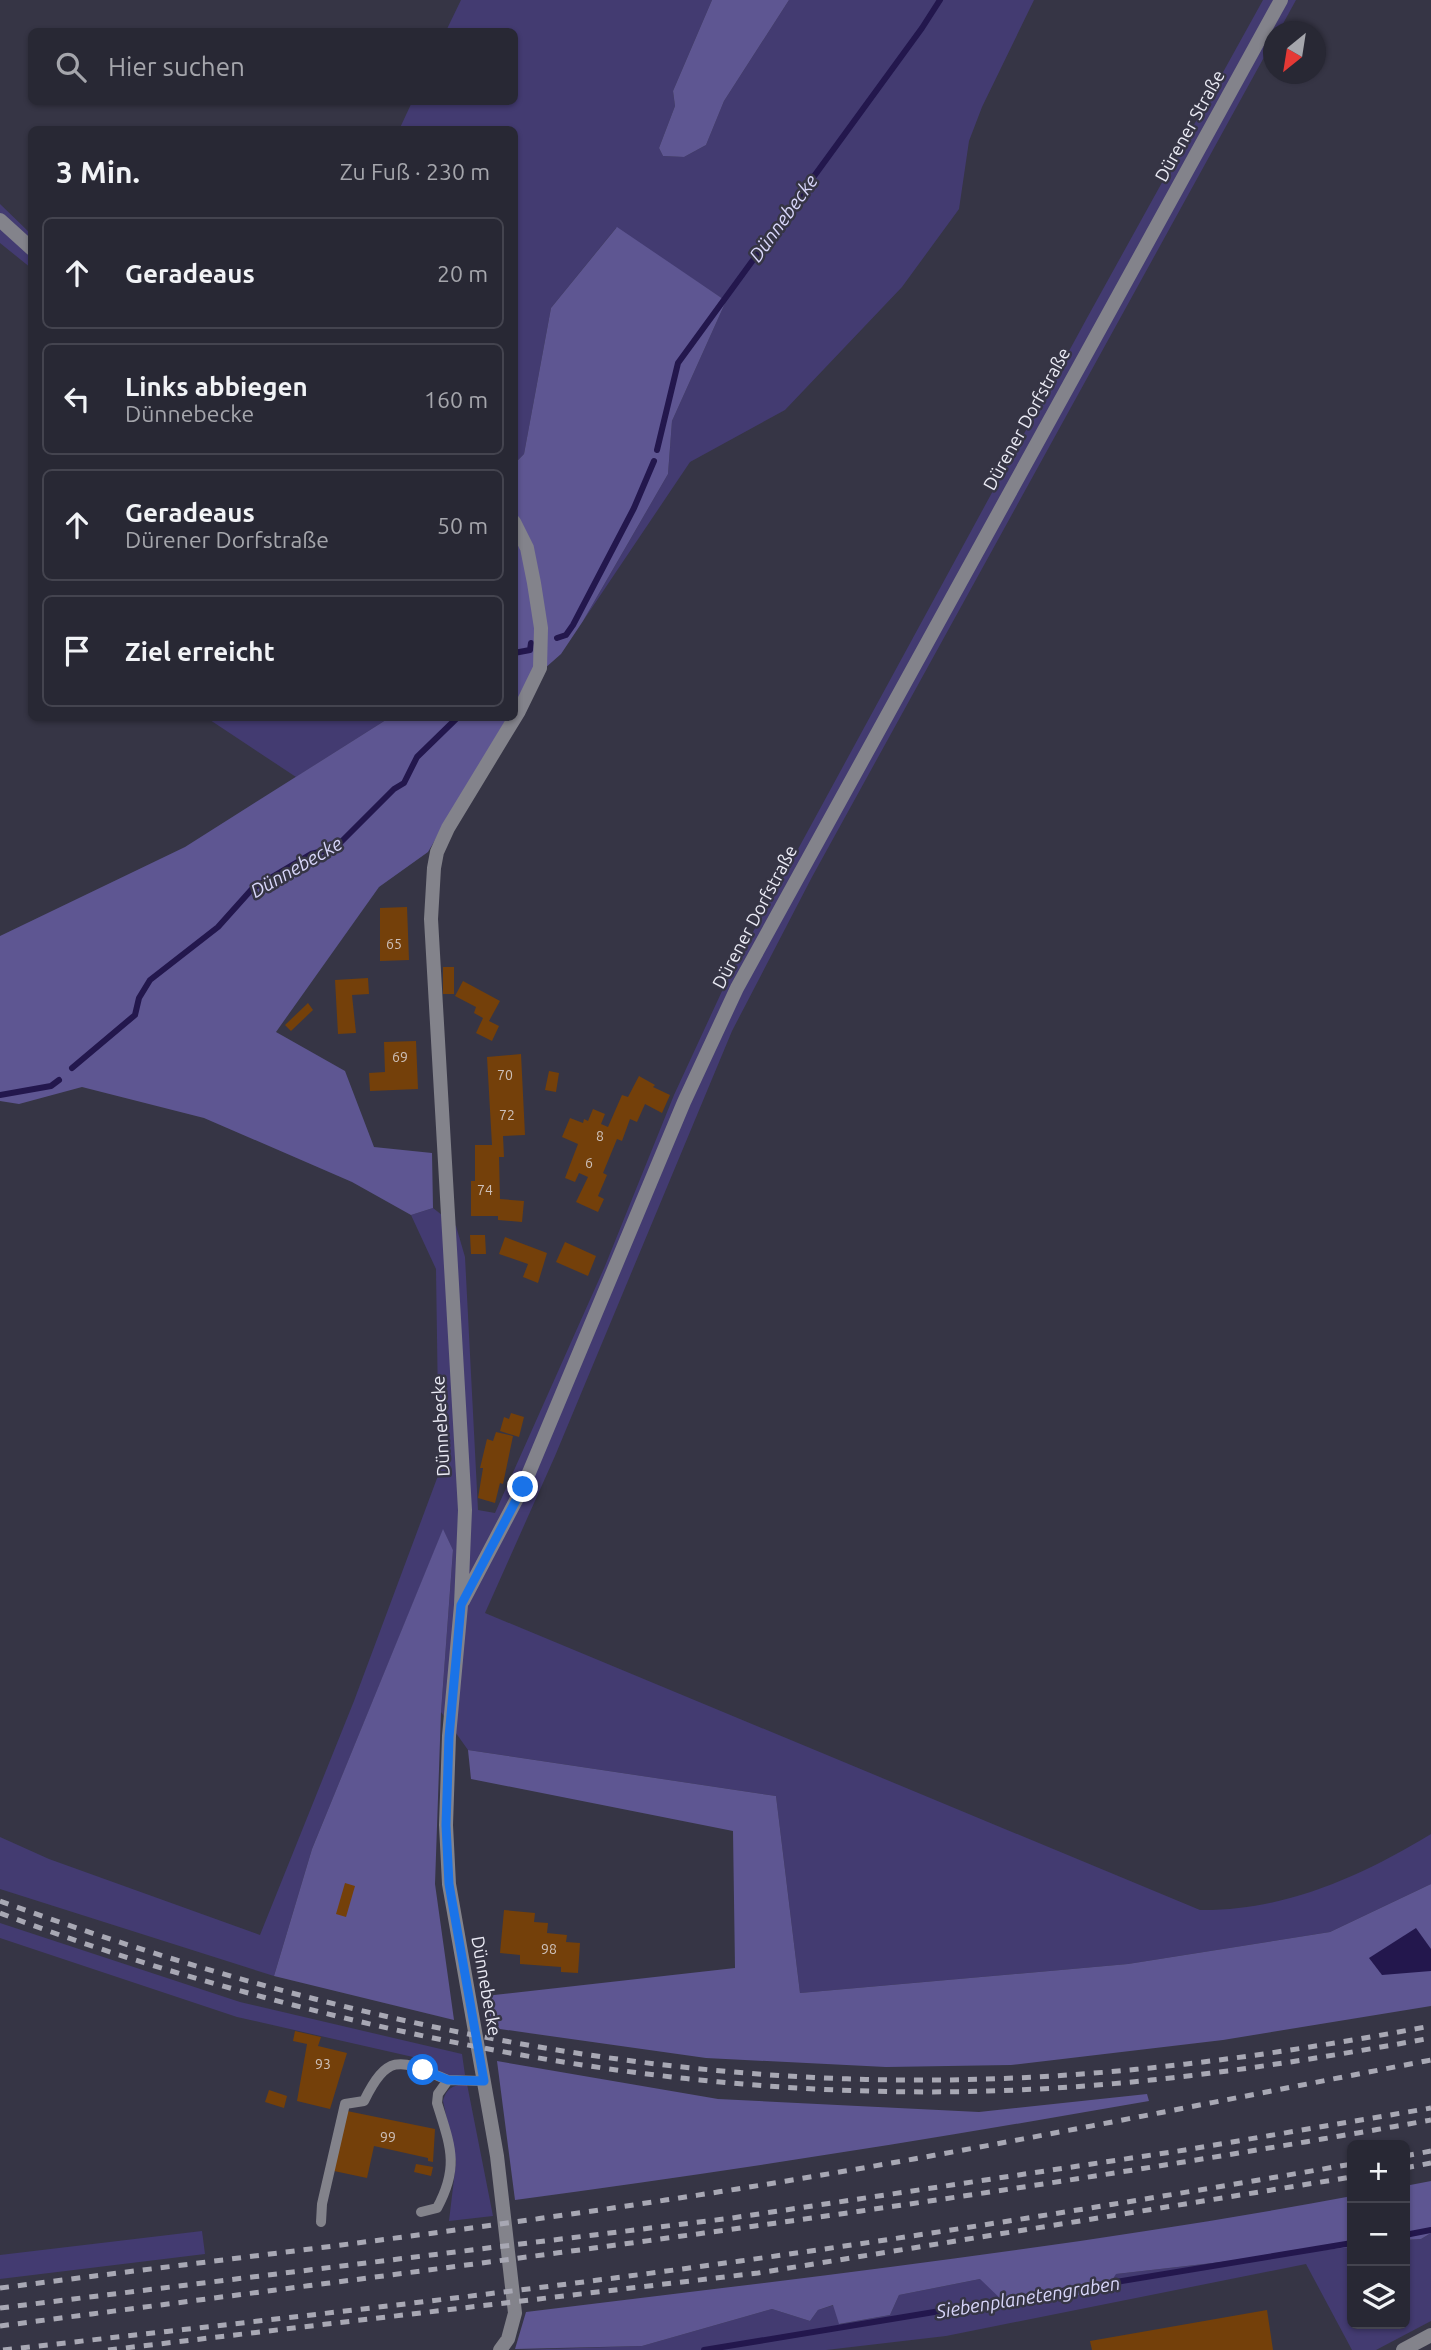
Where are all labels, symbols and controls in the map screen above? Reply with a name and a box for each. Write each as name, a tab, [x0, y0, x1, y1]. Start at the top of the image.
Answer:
north arrow	[1263, 21, 1326, 84]
search box	[28, 28, 518, 105]
icon: search	[52, 48, 90, 86]
text: Hier suchen	[108, 52, 245, 81]
street label: Dürener Straße	[1150, 66, 1228, 185]
text: 3 Min.	[56, 155, 140, 189]
text: Zu Fuß · 230 m	[340, 159, 490, 184]
water label: Dünnebecke	[744, 170, 822, 266]
icon: ahead	[58, 254, 96, 292]
text: Geradeaus	[125, 259, 255, 288]
text: 20 m	[437, 261, 488, 286]
street label: Dürener Dorfstraße	[979, 344, 1074, 493]
text: Links abbiegen	[125, 372, 308, 401]
icon: left	[58, 380, 96, 418]
text: 160 m	[424, 387, 488, 412]
text: Dünnebecke	[125, 401, 254, 426]
text: Geradeaus	[125, 498, 255, 527]
icon: ahead	[58, 506, 96, 544]
text: 50 m	[437, 513, 488, 538]
text: Dürener Dorfstraße	[125, 527, 329, 552]
icon: arrive	[58, 632, 96, 670]
text: Ziel erreicht	[125, 637, 275, 666]
water label: Dünnebecke	[246, 832, 346, 902]
street label: Dürener Dorfstraße	[708, 841, 800, 992]
house number: 65	[386, 936, 402, 952]
house number: 69	[392, 1049, 408, 1065]
house number: 70	[497, 1067, 513, 1083]
house number: 72	[499, 1107, 515, 1123]
house number: 8	[596, 1128, 604, 1144]
house number: 6	[585, 1155, 593, 1171]
house number: 74	[477, 1182, 493, 1198]
street label: Dünnebecke	[427, 1375, 453, 1477]
route end	[507, 1471, 538, 1502]
street label: Dünnebecke	[468, 1934, 506, 2037]
house number: 98	[541, 1941, 557, 1957]
route start	[407, 2054, 438, 2085]
house number: 93	[315, 2056, 331, 2072]
house number: 99	[380, 2129, 396, 2145]
map controls	[1347, 2140, 1410, 2329]
button: +	[1347, 2140, 1410, 2203]
button: −	[1347, 2203, 1410, 2266]
button: layers	[1347, 2266, 1410, 2329]
water label: Siebenplanetengraben	[933, 2272, 1122, 2323]

